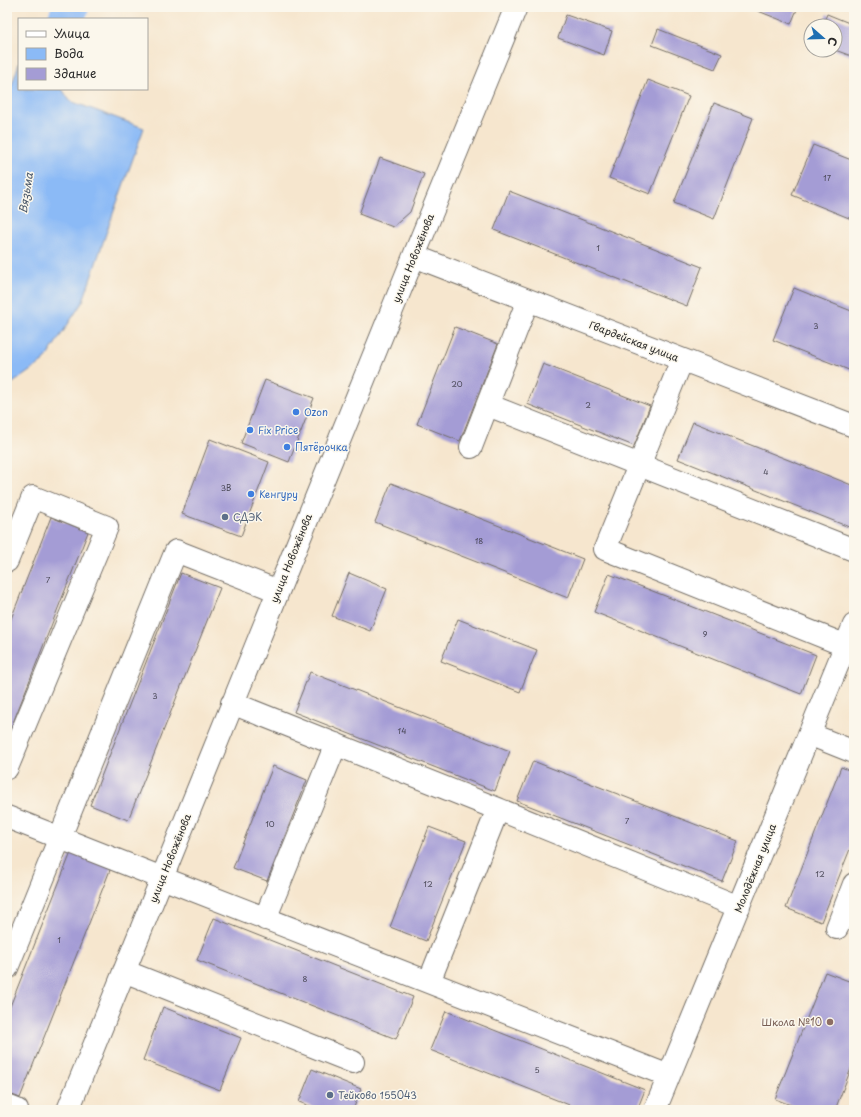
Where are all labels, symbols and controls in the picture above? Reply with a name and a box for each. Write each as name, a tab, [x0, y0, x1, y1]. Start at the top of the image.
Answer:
legend	[18, 18, 148, 90]
north arrow	[803, 18, 843, 58]
text: Улица	[54, 24, 90, 42]
text: С	[823, 35, 842, 48]
text: Вода	[54, 44, 84, 62]
text: Здание	[54, 64, 96, 82]
water label: Вязьма	[14, 171, 37, 215]
house number: 17	[823, 172, 832, 184]
street label: улица Новожёнова	[388, 210, 438, 305]
house number: 1	[596, 242, 600, 254]
street label: Гвардейская улица	[587, 316, 682, 365]
house number: 3	[813, 320, 819, 332]
house number: 20	[451, 378, 463, 390]
house number: 2	[585, 399, 591, 411]
place label: Ozon	[304, 404, 328, 419]
marker: Ozon	[291, 407, 301, 417]
place label: Fix Price	[258, 422, 298, 437]
marker: Fix Price	[245, 425, 255, 435]
place label: Пятёрочка	[295, 439, 349, 454]
marker: Пятёрочка	[282, 442, 292, 452]
house number: 4	[763, 466, 769, 478]
house number: 3В	[221, 482, 231, 494]
place label: Кенгуру	[259, 486, 298, 502]
marker: Кенгуру	[246, 489, 256, 499]
place label: СДЭК	[233, 509, 262, 524]
street label: улица Новожёнова	[266, 510, 316, 605]
marker: СДЭК	[220, 512, 230, 522]
house number: 18	[475, 535, 483, 547]
house number: 7	[46, 574, 51, 586]
house number: 9	[703, 628, 708, 640]
house number: 3	[152, 690, 158, 702]
house number: 14	[398, 725, 406, 737]
street label: улица Новожёнова	[145, 810, 195, 905]
house number: 7	[625, 815, 630, 827]
house number: 10	[265, 818, 275, 830]
street label: Молодёжная улица	[730, 820, 780, 915]
house number: 12	[815, 868, 825, 880]
house number: 12	[423, 878, 433, 890]
house number: 1	[57, 934, 61, 946]
house number: 8	[303, 973, 308, 985]
place label: Школа №10	[761, 1014, 822, 1029]
marker: Школа №10	[825, 1017, 835, 1027]
house number: 5	[534, 1064, 540, 1076]
place label: Тейково 155043	[338, 1087, 417, 1102]
marker: Тейково 155043	[325, 1090, 335, 1100]

